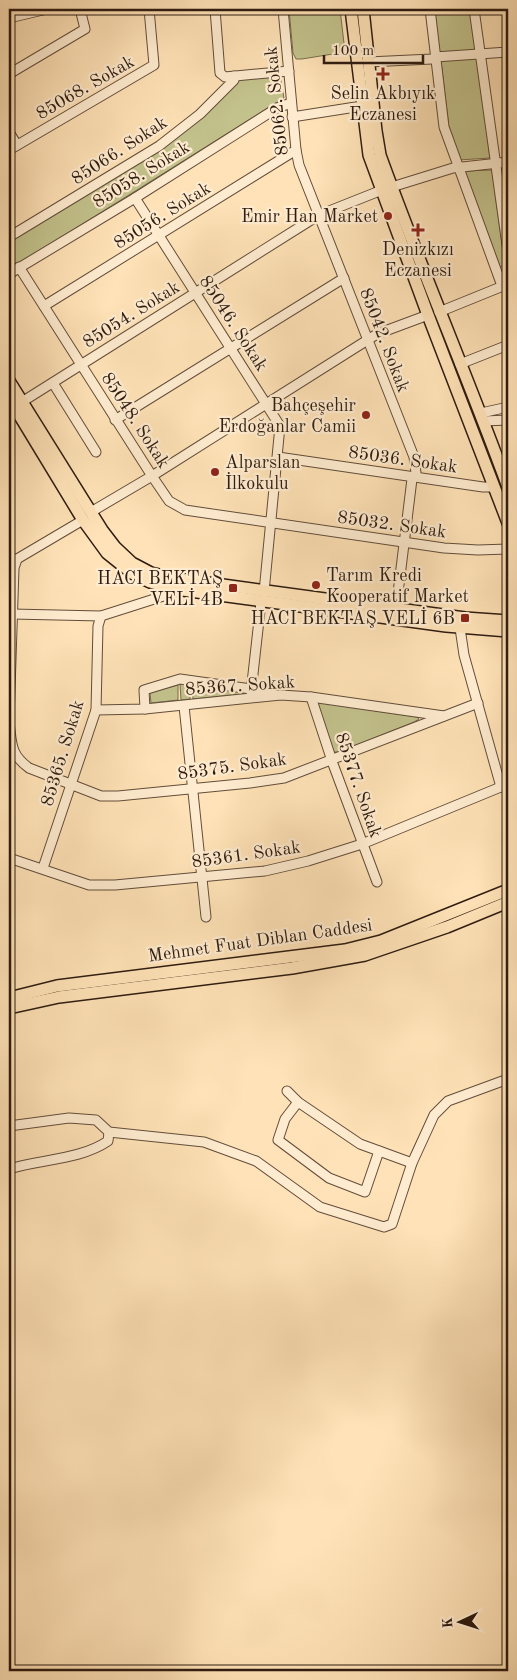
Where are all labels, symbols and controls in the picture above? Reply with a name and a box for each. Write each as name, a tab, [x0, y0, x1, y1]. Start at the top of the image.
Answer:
scale bar	[324, 32, 423, 64]
text: 100 m	[332, 44, 374, 59]
street label: 85062. Sokak	[262, 45, 292, 157]
street label: 85068. Sokak	[33, 53, 138, 123]
marker: Selin Akbıyık Eczanesi	[377, 68, 389, 80]
place label: Selin Akbıyık Eczanesi	[331, 85, 435, 124]
street label: 85066. Sokak	[69, 113, 171, 188]
street label: 85058. Sokak	[90, 138, 193, 212]
street label: 85056. Sokak	[111, 179, 214, 253]
place label: Emir Han Market	[241, 208, 378, 226]
marker: Emir Han Market	[382, 210, 394, 222]
marker: Denizkızı Eczanesi	[412, 224, 424, 236]
place label: Denizkızı Eczanesi	[382, 241, 454, 280]
street label: 85046. Sokak	[196, 273, 271, 375]
street label: 85054. Sokak	[80, 278, 183, 352]
street label: 85042. Sokak	[356, 286, 412, 395]
street label: 85048. Sokak	[98, 370, 173, 472]
place label: Bahçeşehir Erdoğanlar Camii	[218, 397, 357, 436]
marker: Bahçeşehir Erdoğanlar Camii	[360, 409, 372, 421]
street label: 85036. Sokak	[347, 443, 459, 477]
place label: Alparslan İlkokulu	[225, 454, 301, 493]
marker: Alparslan İlkokulu	[209, 466, 221, 478]
street label: 85032. Sokak	[336, 508, 448, 542]
place label: Tarım Kredi Kooperatif Market	[326, 567, 469, 606]
place label: HACI BEKTAŞ VELİ 4B	[97, 570, 223, 609]
marker: Tarım Kredi Kooperatif Market	[310, 579, 322, 591]
marker: HACI BEKTAŞ VELİ 4B	[227, 582, 239, 594]
place label: HACI BEKTAŞ VELİ 6B	[251, 607, 455, 628]
marker: HACI BEKTAŞ VELİ 6B	[459, 612, 471, 624]
street label: 85367. Sokak	[185, 673, 296, 699]
street label: 85365. Sokak	[38, 698, 88, 809]
street label: 85377. Sokak	[332, 730, 384, 840]
street label: 85375. Sokak	[176, 750, 288, 784]
street label: 85361. Sokak	[190, 838, 302, 872]
street label: Mehmet Fuat Diblan Caddesi	[147, 916, 374, 966]
north arrow	[434, 1598, 484, 1648]
text: K	[441, 1617, 455, 1629]

